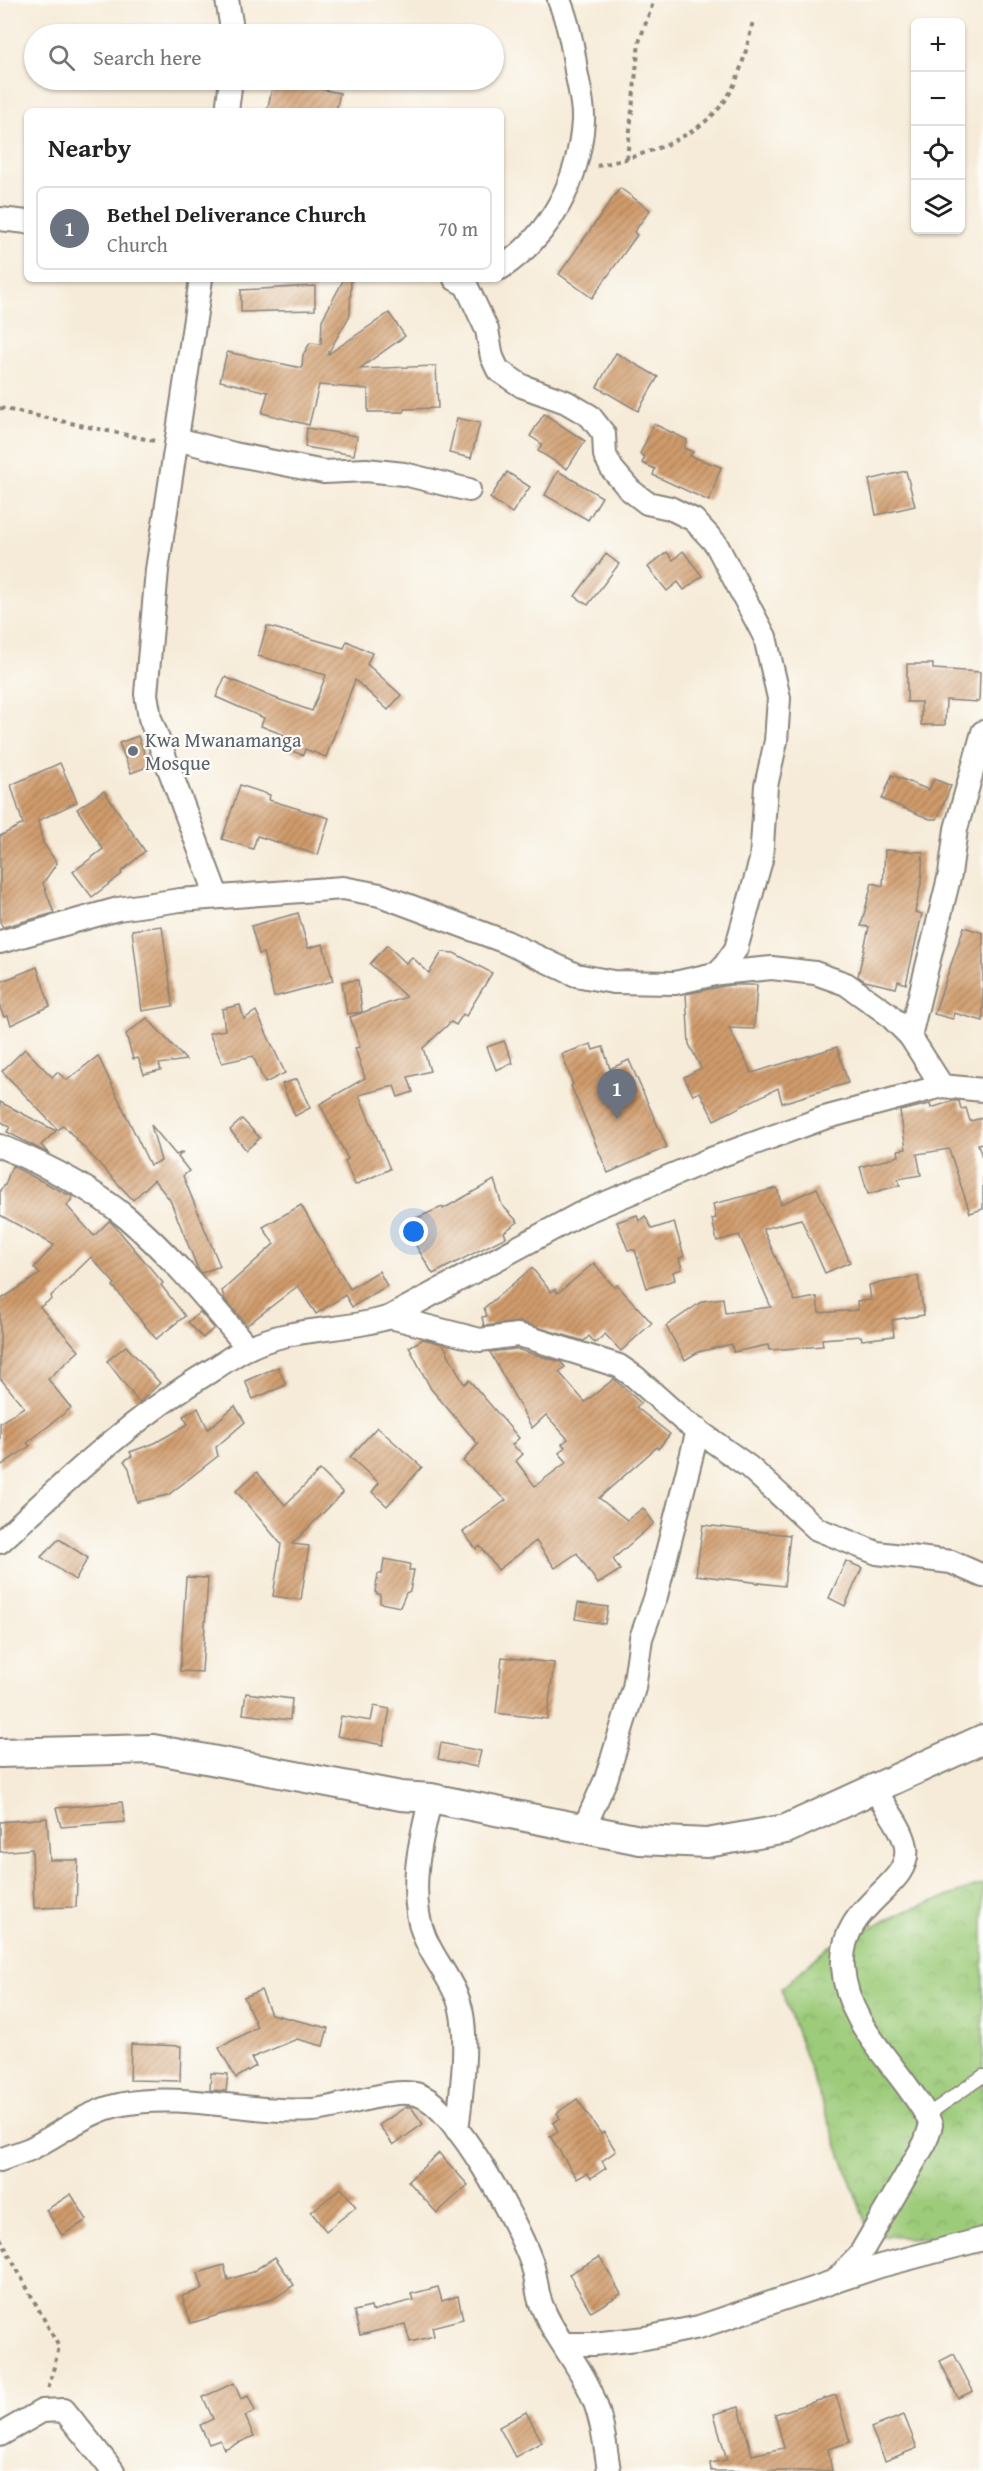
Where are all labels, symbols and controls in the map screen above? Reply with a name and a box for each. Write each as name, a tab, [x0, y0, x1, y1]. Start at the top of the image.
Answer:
map controls	[911, 18, 965, 234]
button: +	[911, 18, 965, 72]
search box	[24, 24, 504, 90]
icon: search	[45, 41, 78, 74]
text: Search here	[93, 41, 202, 73]
button: −	[911, 72, 965, 126]
button: locate	[911, 126, 965, 180]
text: Nearby	[48, 128, 131, 167]
button: layers	[911, 180, 965, 234]
text: Bethel Deliverance Church	[107, 198, 366, 230]
text: 1	[64, 214, 75, 243]
text: 70 m	[438, 214, 478, 243]
text: Church	[107, 230, 168, 259]
place label: Kwa Mwanamanga Mosque	[145, 725, 302, 777]
marker: Kwa Mwanamanga Mosque	[126, 744, 140, 758]
pin: 1	[598, 1070, 636, 1119]
your location	[399, 1217, 428, 1246]

